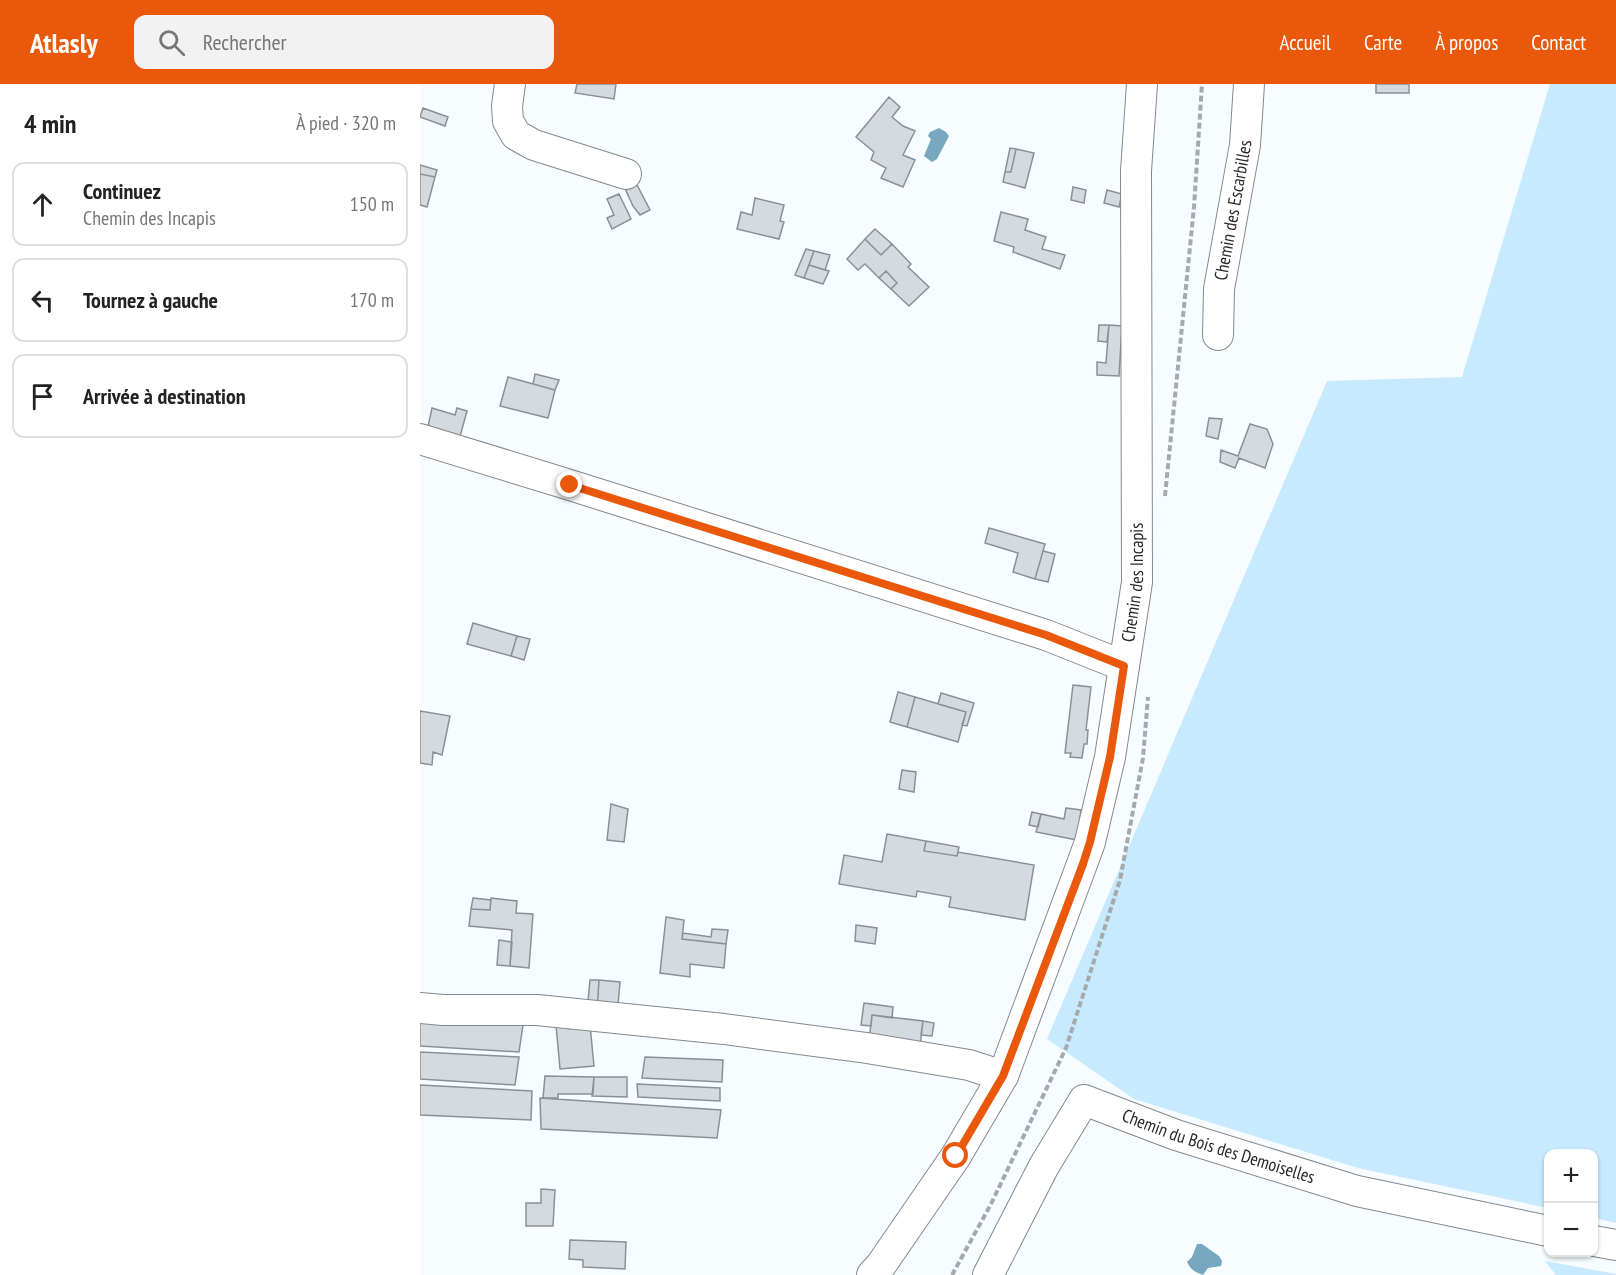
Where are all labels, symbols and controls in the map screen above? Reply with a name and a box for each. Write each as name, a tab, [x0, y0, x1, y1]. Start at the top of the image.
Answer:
search box	[134, 15, 554, 69]
text: Atlasly	[30, 24, 98, 61]
icon: search	[155, 26, 188, 59]
text: Rechercher	[203, 28, 287, 56]
text: Accueil	[1279, 29, 1331, 56]
text: Carte	[1364, 29, 1402, 56]
text: À propos	[1435, 29, 1498, 56]
text: Contact	[1531, 29, 1586, 56]
text: 4 min	[24, 107, 77, 140]
text: À pied · 320 m	[296, 110, 396, 136]
street label: Chemin des Escarbilles	[1209, 139, 1256, 282]
text: Continuez	[83, 177, 161, 205]
icon: ahead	[26, 188, 59, 221]
text: 150 m	[350, 191, 394, 217]
text: Chemin des Incapis	[83, 205, 216, 231]
icon: left	[26, 284, 59, 317]
text: Tournez à gauche	[83, 286, 218, 314]
text: 170 m	[350, 287, 394, 313]
icon: arrive	[26, 380, 59, 413]
text: Arrivée à destination	[83, 382, 246, 410]
route end	[556, 471, 582, 497]
street label: Chemin des Incapis	[1116, 523, 1148, 643]
street label: Chemin du Bois des Demoiselles	[1119, 1104, 1318, 1188]
route start	[942, 1142, 968, 1168]
map controls	[1544, 1149, 1598, 1257]
button: +	[1544, 1149, 1598, 1203]
button: −	[1544, 1203, 1598, 1257]

